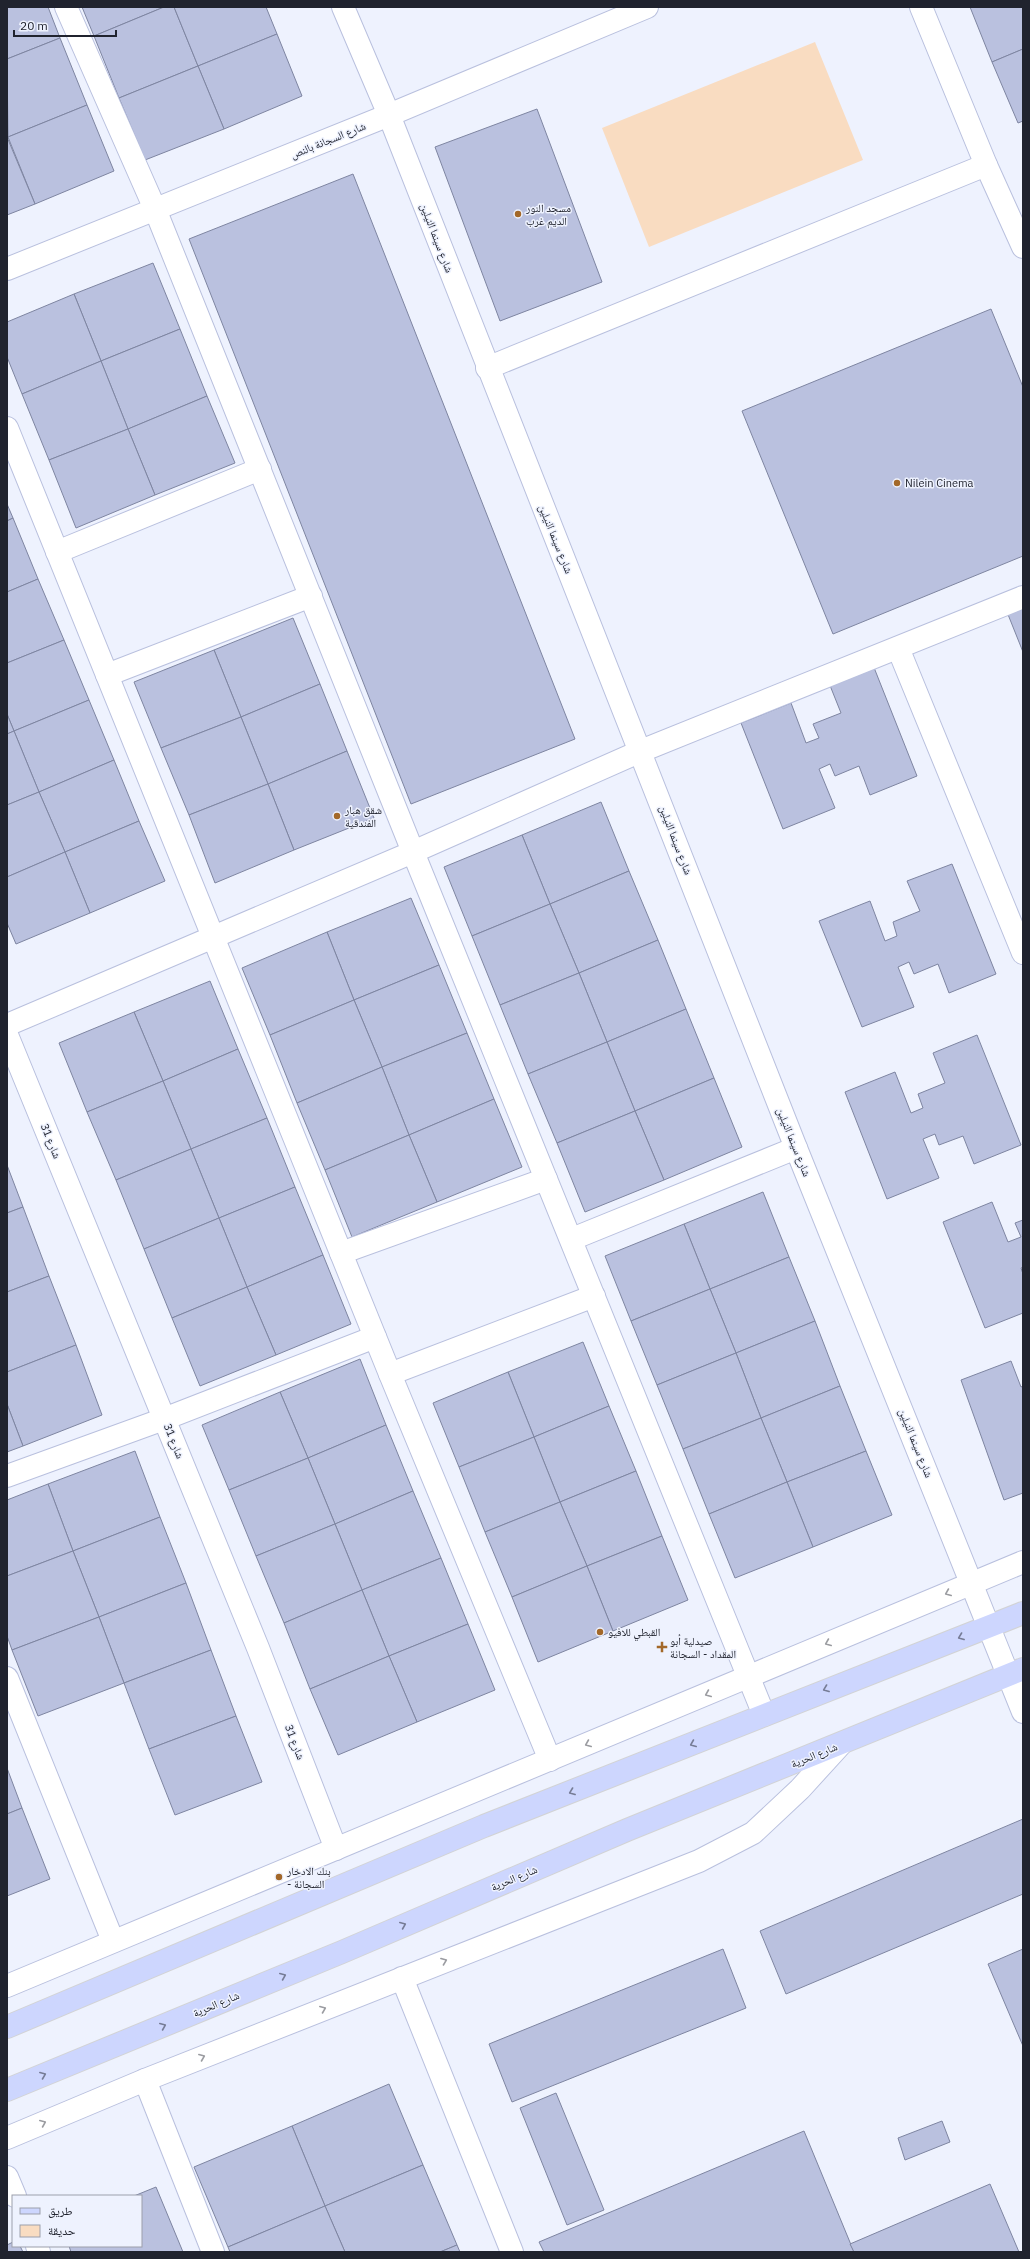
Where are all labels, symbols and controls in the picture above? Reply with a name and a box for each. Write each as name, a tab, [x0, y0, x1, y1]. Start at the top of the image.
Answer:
scale bar	[14, 12, 116, 38]
text: 20 m	[20, 18, 48, 33]
street label: شارع السجانة بالنص	[288, 119, 368, 161]
street label: شارع سينما النيلين	[417, 201, 457, 275]
place label: مسجد النور الديم غرب	[525, 201, 571, 229]
marker: مسجد النور الديم غرب	[513, 209, 523, 219]
place label: Nilein Cinema	[905, 476, 974, 490]
marker: Nilein Cinema	[892, 478, 902, 488]
street label: شارع سينما النيلين	[536, 503, 576, 575]
place label: شقق هبار الفندقية	[344, 803, 382, 830]
street label: شارع سينما النيلين	[656, 803, 696, 877]
marker: شقق هبار الفندقية	[332, 811, 342, 821]
street label: شارع سينما النيلين	[774, 1106, 814, 1178]
street label: شارع 31	[38, 1121, 64, 1161]
street label: شارع سينما النيلين	[896, 1407, 936, 1479]
street label: شارع 31	[161, 1421, 187, 1461]
one-way arrow	[945, 1589, 952, 1597]
place label: القبطي للافيو	[608, 1625, 660, 1641]
marker: القبطي للافيو	[595, 1627, 605, 1637]
one-way arrow	[957, 1633, 964, 1641]
place label: صيدلية أبو المقداد - السجانة	[670, 1634, 736, 1661]
one-way arrow	[825, 1639, 832, 1647]
marker: صيدلية أبو المقداد - السجانة	[657, 1642, 667, 1652]
one-way arrow	[823, 1685, 830, 1693]
one-way arrow	[705, 1689, 712, 1697]
street label: شارع 31	[282, 1722, 308, 1762]
one-way arrow	[585, 1739, 592, 1747]
one-way arrow	[690, 1739, 698, 1747]
street label: شارع الحرية	[789, 1739, 839, 1771]
one-way arrow	[569, 1787, 576, 1795]
street label: شارع الحرية	[489, 1862, 539, 1894]
place label: بنك الادخار - السجانة	[286, 1864, 331, 1891]
marker: بنك الادخار - السجانة	[274, 1872, 284, 1882]
one-way arrow	[399, 1922, 406, 1930]
one-way arrow	[440, 1958, 447, 1966]
one-way arrow	[279, 1973, 287, 1981]
street label: شارع الحرية	[191, 1988, 241, 2020]
one-way arrow	[319, 2006, 326, 2014]
one-way arrow	[159, 2023, 167, 2031]
one-way arrow	[198, 2054, 205, 2062]
one-way arrow	[40, 2072, 47, 2080]
one-way arrow	[39, 2119, 46, 2127]
legend	[12, 2195, 142, 2247]
text: طريق	[48, 2203, 73, 2218]
text: حديقة	[48, 2223, 76, 2238]

